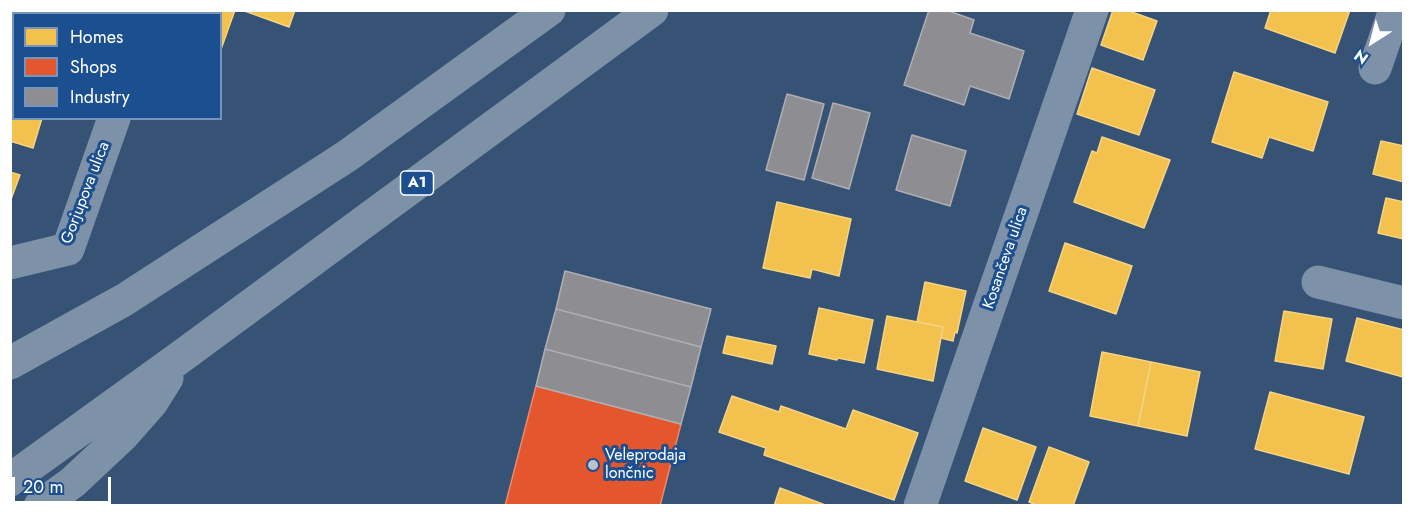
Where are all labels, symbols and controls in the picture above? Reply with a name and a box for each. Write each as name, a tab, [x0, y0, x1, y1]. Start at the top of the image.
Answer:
legend	[12, 12, 222, 120]
north arrow	[1342, 12, 1402, 72]
text: Homes	[70, 24, 123, 50]
text: N	[1349, 44, 1373, 70]
text: Shops	[70, 54, 117, 80]
text: Industry	[70, 84, 130, 110]
street label: Gorjupova ulica	[58, 139, 114, 247]
road number: A1	[400, 171, 434, 195]
street label: Kosančeva ulica	[980, 204, 1032, 312]
place label: Veleprodaja lončnic	[605, 446, 686, 484]
marker: Veleprodaja lončnic	[586, 458, 600, 472]
scale bar	[15, 465, 114, 503]
text: 20 m	[23, 474, 63, 500]

